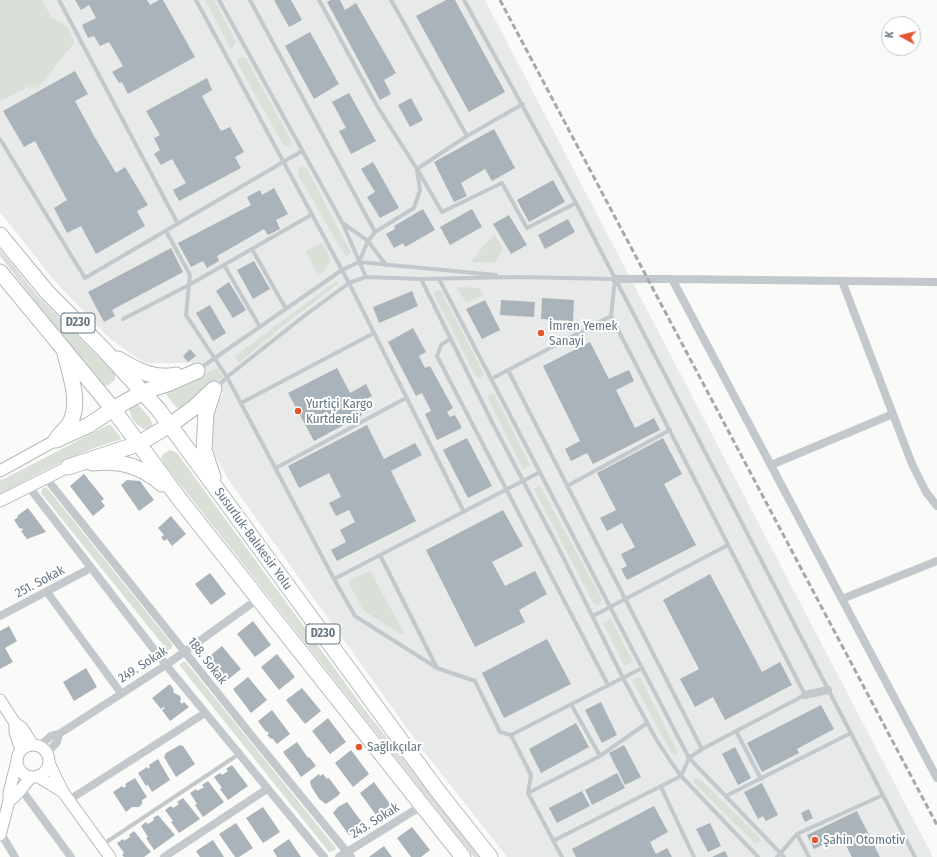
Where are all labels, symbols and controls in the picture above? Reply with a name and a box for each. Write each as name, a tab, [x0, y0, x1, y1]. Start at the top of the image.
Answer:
north arrow	[881, 16, 921, 56]
text: K	[883, 31, 896, 39]
road number: D230	[61, 313, 95, 333]
place label: İmren Yemek Sanayi	[549, 318, 618, 349]
marker: İmren Yemek Sanayi	[536, 328, 546, 338]
place label: Yurtiçi Kargo Kurtdereli	[306, 396, 373, 427]
marker: Yurtiçi Kargo Kurtdereli	[293, 406, 303, 416]
street label: Susurluk-Balıkesir Yolu	[211, 485, 295, 593]
street label: 251. Sokak	[13, 563, 67, 601]
road number: D230	[306, 624, 340, 644]
street label: 188. Sokak	[184, 634, 230, 688]
street label: 249. Sokak	[116, 643, 170, 687]
place label: Sağlıkçılar	[367, 739, 422, 755]
marker: Sağlıkçılar	[354, 742, 364, 752]
street label: 243. Sokak	[348, 800, 402, 842]
place label: Şahin Otomotiv	[823, 832, 905, 848]
marker: Şahin Otomotiv	[810, 835, 820, 845]

